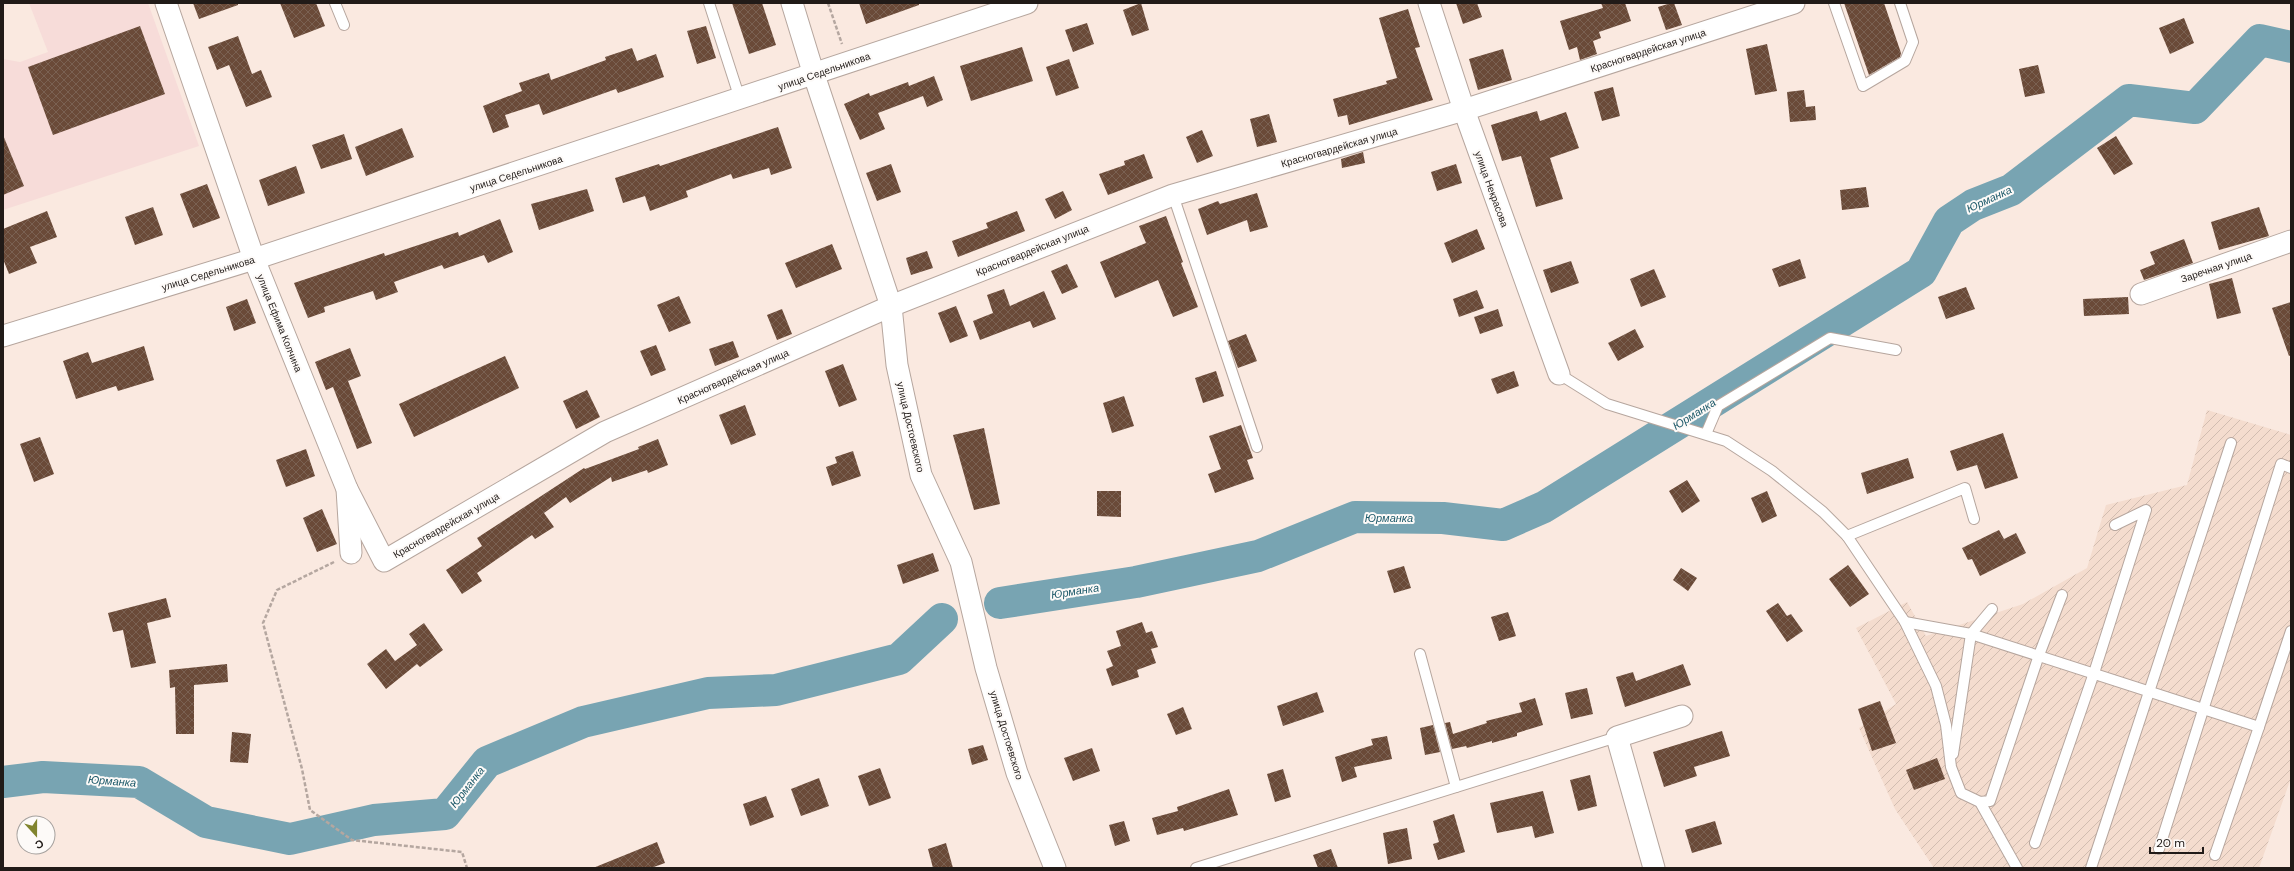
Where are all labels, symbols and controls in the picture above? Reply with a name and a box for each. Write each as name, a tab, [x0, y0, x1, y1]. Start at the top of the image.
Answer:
street label: Красногвардейская улица	[1589, 26, 1708, 75]
street label: улица Седельникова	[776, 49, 872, 93]
street label: Красногвардейская улица	[1279, 125, 1399, 170]
street label: улица Некрасова	[1472, 149, 1511, 229]
street label: улица Седельникова	[468, 152, 565, 195]
water label: Юрманка	[1964, 182, 2014, 216]
street label: Красногвардейская улица	[974, 222, 1091, 279]
street label: Заречная улица	[2179, 249, 2254, 286]
street label: улица Седельникова	[160, 253, 257, 294]
street label: улица Ефима Колчина	[254, 272, 305, 374]
street label: Красногвардейская улица	[676, 346, 791, 407]
street label: улица Достоевского	[894, 381, 927, 474]
water label: Юрманка	[1670, 395, 1718, 433]
street label: Красногвардейская улица	[391, 489, 502, 561]
water label: Юрманка	[1365, 511, 1413, 525]
water label: Юрманка	[1050, 580, 1100, 602]
street label: улица Достоевского	[987, 689, 1026, 782]
water label: Юрманка	[447, 764, 487, 810]
water label: Юрманка	[87, 772, 137, 790]
north arrow	[16, 815, 56, 855]
scale bar	[2150, 829, 2203, 855]
text: 20 m	[2156, 835, 2185, 851]
text: С	[33, 836, 46, 852]

